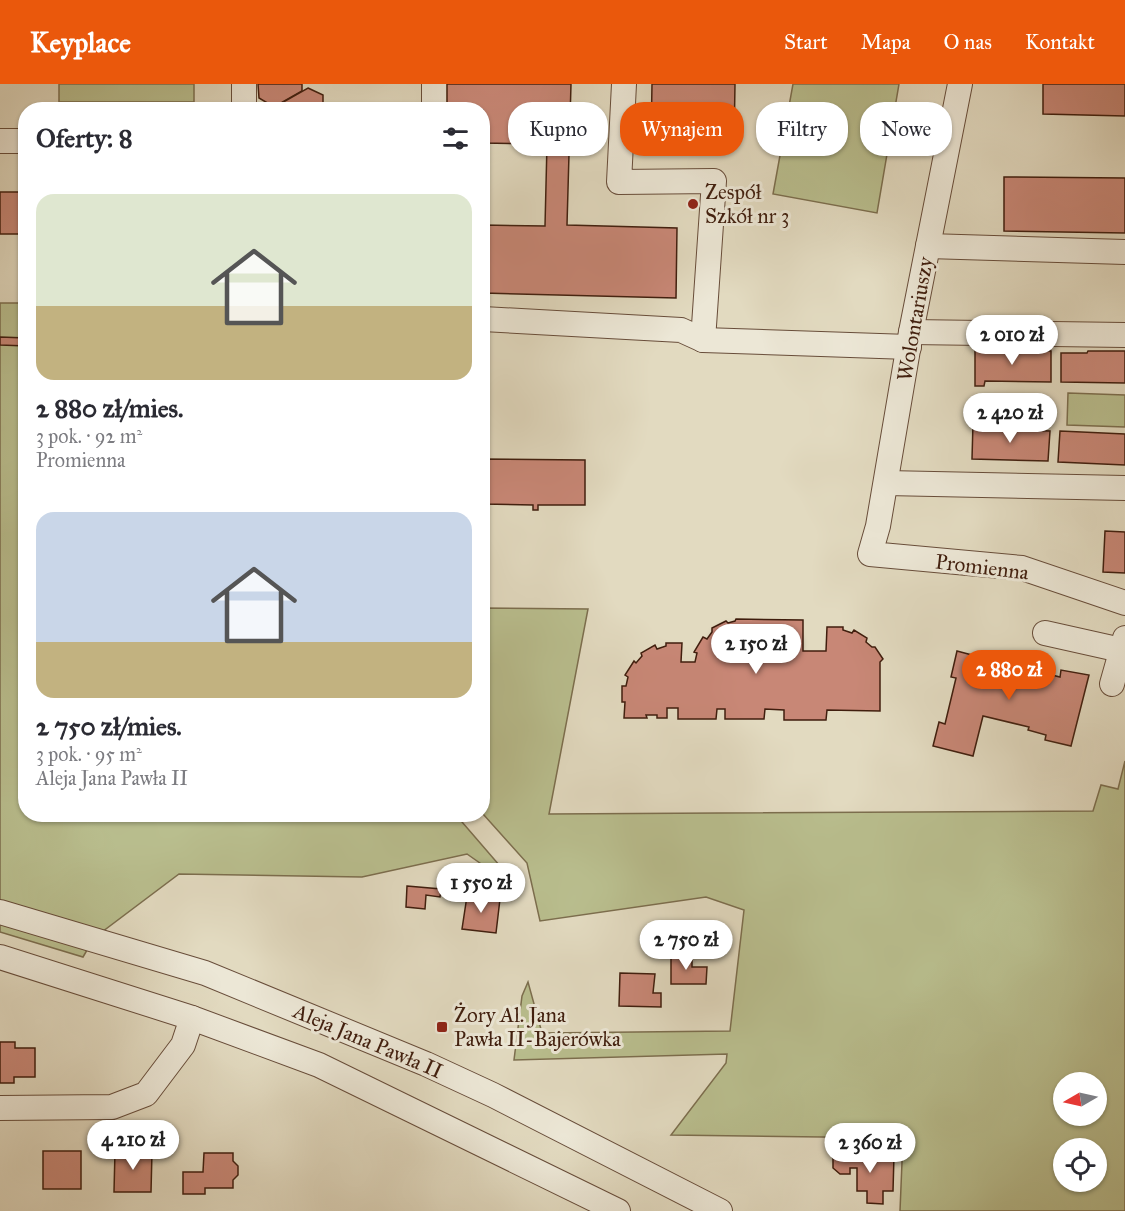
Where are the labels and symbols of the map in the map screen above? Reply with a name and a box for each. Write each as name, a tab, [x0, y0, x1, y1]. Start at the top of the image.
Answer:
place label: Zespół Szkół nr 3	[705, 179, 789, 229]
marker: Zespół Szkół nr 3	[686, 197, 700, 211]
street label: Wolontariuszy	[891, 254, 939, 383]
pin: 2 010 zł	[950, 315, 1074, 366]
pin: 2 420 zł	[948, 393, 1072, 444]
street label: Promienna	[934, 548, 1030, 586]
pin: 2 150 zł	[694, 624, 818, 675]
pin: 2 880 zł	[947, 650, 1071, 701]
pin: 1 550 zł	[419, 863, 543, 914]
pin: 2 750 zł	[624, 920, 748, 971]
street label: Aleja Jana Pawła II	[288, 997, 447, 1084]
place label: Żory Al. Jana Pawła II-Bajerówka	[454, 1002, 621, 1052]
marker: Żory Al. Jana Pawła II-Bajerówka	[435, 1020, 449, 1034]
north arrow	[1053, 1072, 1107, 1126]
pin: 4 210 zł	[71, 1120, 195, 1171]
pin: 2 360 zł	[808, 1123, 932, 1174]

